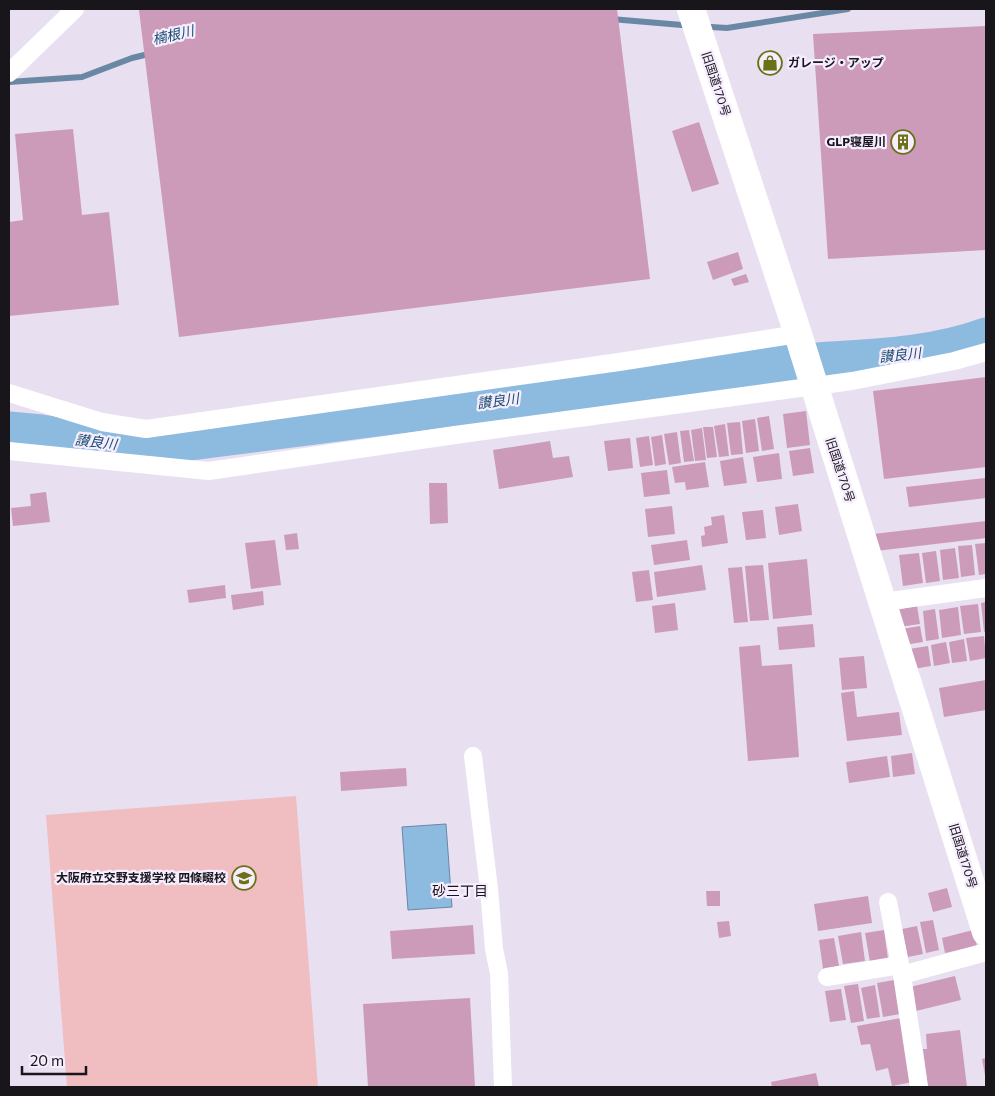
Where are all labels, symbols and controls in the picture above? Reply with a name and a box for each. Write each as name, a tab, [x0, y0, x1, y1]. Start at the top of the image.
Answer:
water label: 楠根川	[151, 21, 197, 48]
street label: 旧国道170号	[700, 50, 734, 118]
shop icon: ガレージ・アップ	[757, 50, 783, 76]
place label: ガレージ・アップ	[788, 55, 884, 69]
building icon: GLP寝屋川	[890, 129, 916, 155]
place label: GLP寝屋川	[826, 134, 886, 148]
water label: 讃良川	[878, 344, 924, 365]
water label: 讃良川	[476, 389, 522, 411]
water label: 讃良川	[74, 431, 120, 453]
street label: 旧国道170号	[824, 436, 858, 504]
street label: 旧国道170号	[947, 821, 980, 890]
school or university icon: 大阪府立交野支援学校 四條畷校	[231, 865, 257, 891]
place label: 大阪府立交野支援学校 四條畷校	[56, 870, 226, 884]
district label: 砂三丁目	[432, 882, 488, 899]
scale bar	[22, 1044, 86, 1076]
text: 20 m	[30, 1051, 64, 1069]

